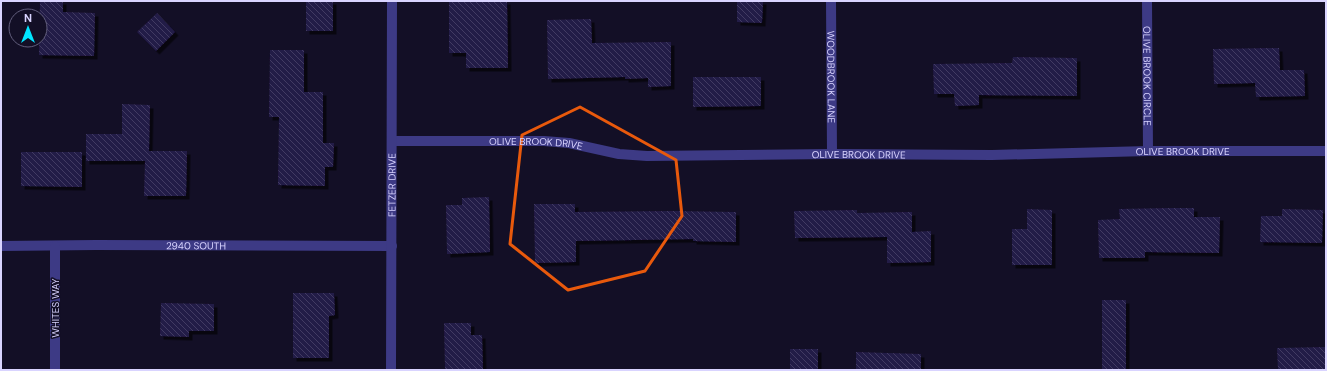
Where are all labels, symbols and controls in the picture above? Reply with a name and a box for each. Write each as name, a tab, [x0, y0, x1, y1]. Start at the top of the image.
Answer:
north arrow	[8, 8, 48, 48]
text: N	[24, 11, 32, 25]
street label: OLIVE BROOK CIRCLE	[1140, 26, 1154, 126]
street label: WOODBROOK LANE	[824, 31, 838, 124]
street label: OLIVE BROOK DRIVE	[489, 135, 584, 153]
street label: OLIVE BROOK DRIVE	[1135, 145, 1230, 158]
street label: OLIVE BROOK DRIVE	[812, 148, 906, 161]
street label: FETZER DRIVE	[385, 153, 399, 217]
street label: 2940 SOUTH	[166, 239, 226, 252]
street label: WHITES WAY	[49, 278, 62, 338]

